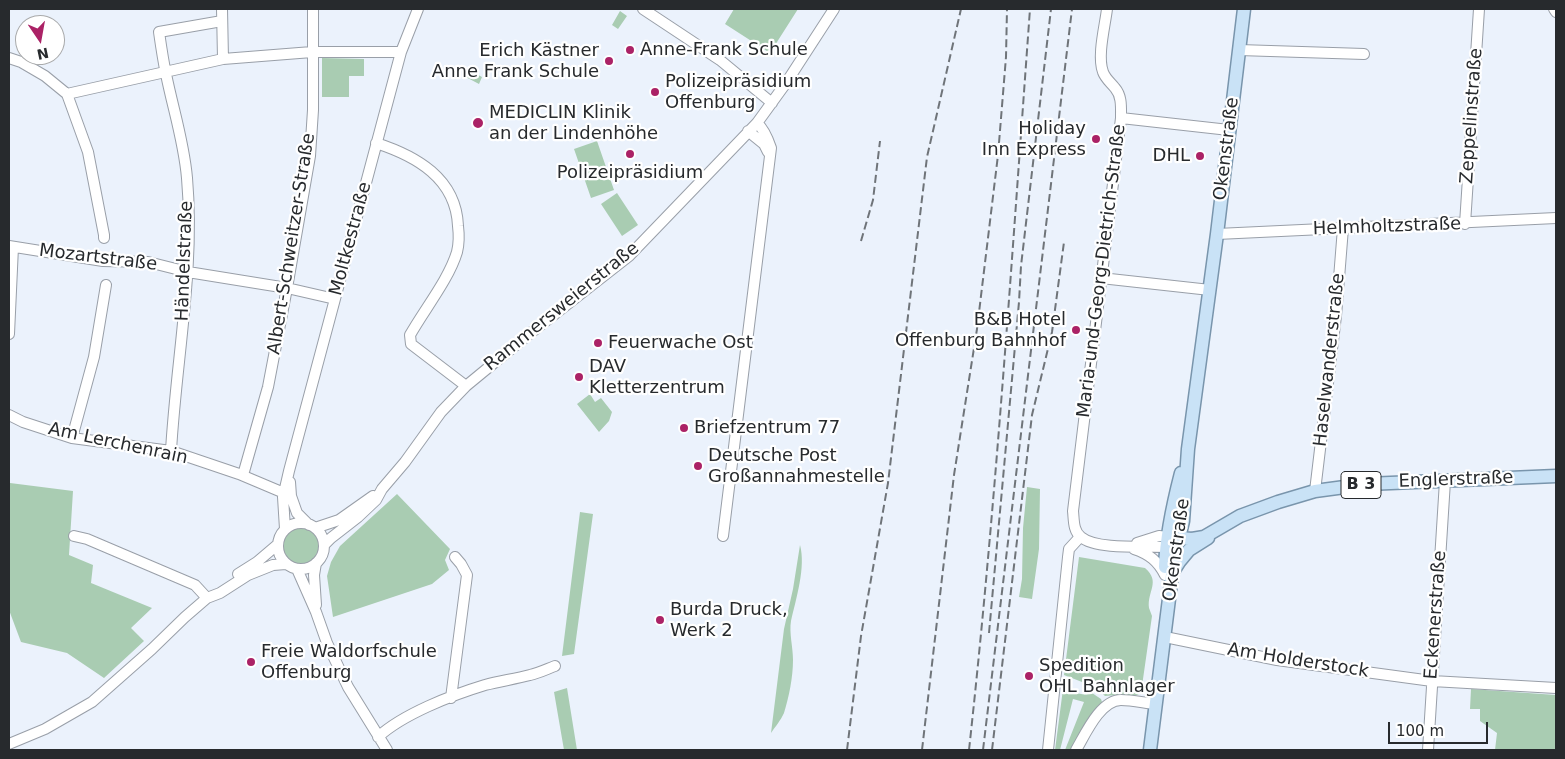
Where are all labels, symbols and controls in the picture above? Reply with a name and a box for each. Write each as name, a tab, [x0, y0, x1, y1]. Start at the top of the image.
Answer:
north arrow	[15, 15, 65, 65]
place label: Anne-Frank Schule	[640, 39, 808, 61]
place label: Erich Kästner Anne Frank Schule	[432, 40, 599, 82]
marker: Anne-Frank Schule	[624, 44, 636, 56]
text: N	[36, 45, 50, 63]
street label: Zeppelinstraße	[1456, 47, 1488, 185]
marker: Erich Kästner Anne Frank Schule	[603, 55, 615, 67]
place label: Polizeipräsidium Offenburg	[665, 71, 811, 114]
marker: Polizeipräsidium Offenburg	[649, 86, 661, 98]
street label: Okenstraße	[1210, 96, 1244, 202]
place label: MEDICLIN Klinik an der Lindenhöhe	[489, 102, 658, 144]
marker: MEDICLIN Klinik an der Lindenhöhe	[471, 116, 485, 130]
place label: Holiday Inn Express	[982, 118, 1086, 160]
street label: Maria-und-Georg-Dietrich-Straße	[1073, 123, 1131, 419]
street label: Albert-Schweitzer-Straße	[264, 132, 320, 356]
marker: Holiday Inn Express	[1090, 133, 1102, 145]
place label: DHL	[1153, 145, 1190, 167]
marker: Polizeipräsidium	[624, 148, 636, 160]
marker: DHL	[1194, 150, 1206, 162]
place label: Polizeipräsidium	[557, 162, 703, 184]
street label: Moltkestraße	[325, 180, 377, 298]
street label: Händelstraße	[172, 200, 198, 322]
street label: Helmholtzstraße	[1312, 214, 1462, 240]
street label: Rammersweierstraße	[480, 238, 644, 376]
street label: Mozartstraße	[38, 240, 158, 276]
street label: Haselwanderstraße	[1310, 272, 1350, 448]
place label: B&B Hotel Offenburg Bahnhof	[895, 309, 1066, 352]
marker: B&B Hotel Offenburg Bahnhof	[1070, 324, 1082, 336]
place label: Feuerwache Ost	[608, 332, 753, 354]
marker: Feuerwache Ost	[592, 337, 604, 349]
place label: DAV Kletterzentrum	[589, 356, 725, 398]
marker: DAV Kletterzentrum	[573, 371, 585, 383]
place label: Briefzentrum 77	[694, 417, 840, 439]
street label: Am Lerchenrain	[46, 419, 190, 469]
marker: Briefzentrum 77	[678, 422, 690, 434]
place label: Deutsche Post Großannahmestelle	[708, 445, 885, 488]
marker: Deutsche Post Großannahmestelle	[692, 460, 704, 472]
street label: Englerstraße	[1398, 467, 1514, 493]
road number: B 3	[1341, 472, 1381, 498]
street label: Okenstraße	[1159, 497, 1195, 603]
street label: Eckenerstraße	[1421, 550, 1451, 680]
place label: Burda Druck, Werk 2	[670, 599, 788, 642]
marker: Burda Druck, Werk 2	[654, 614, 666, 626]
street label: Am Holderstock	[1226, 639, 1370, 683]
place label: Freie Waldorfschule Offenburg	[261, 641, 437, 684]
place label: Spedition OHL Bahnlager	[1039, 655, 1175, 698]
marker: Freie Waldorfschule Offenburg	[245, 656, 257, 668]
marker: Spedition OHL Bahnlager	[1023, 670, 1035, 682]
scale bar	[1390, 712, 1490, 744]
text: 100 m	[1396, 722, 1444, 740]

